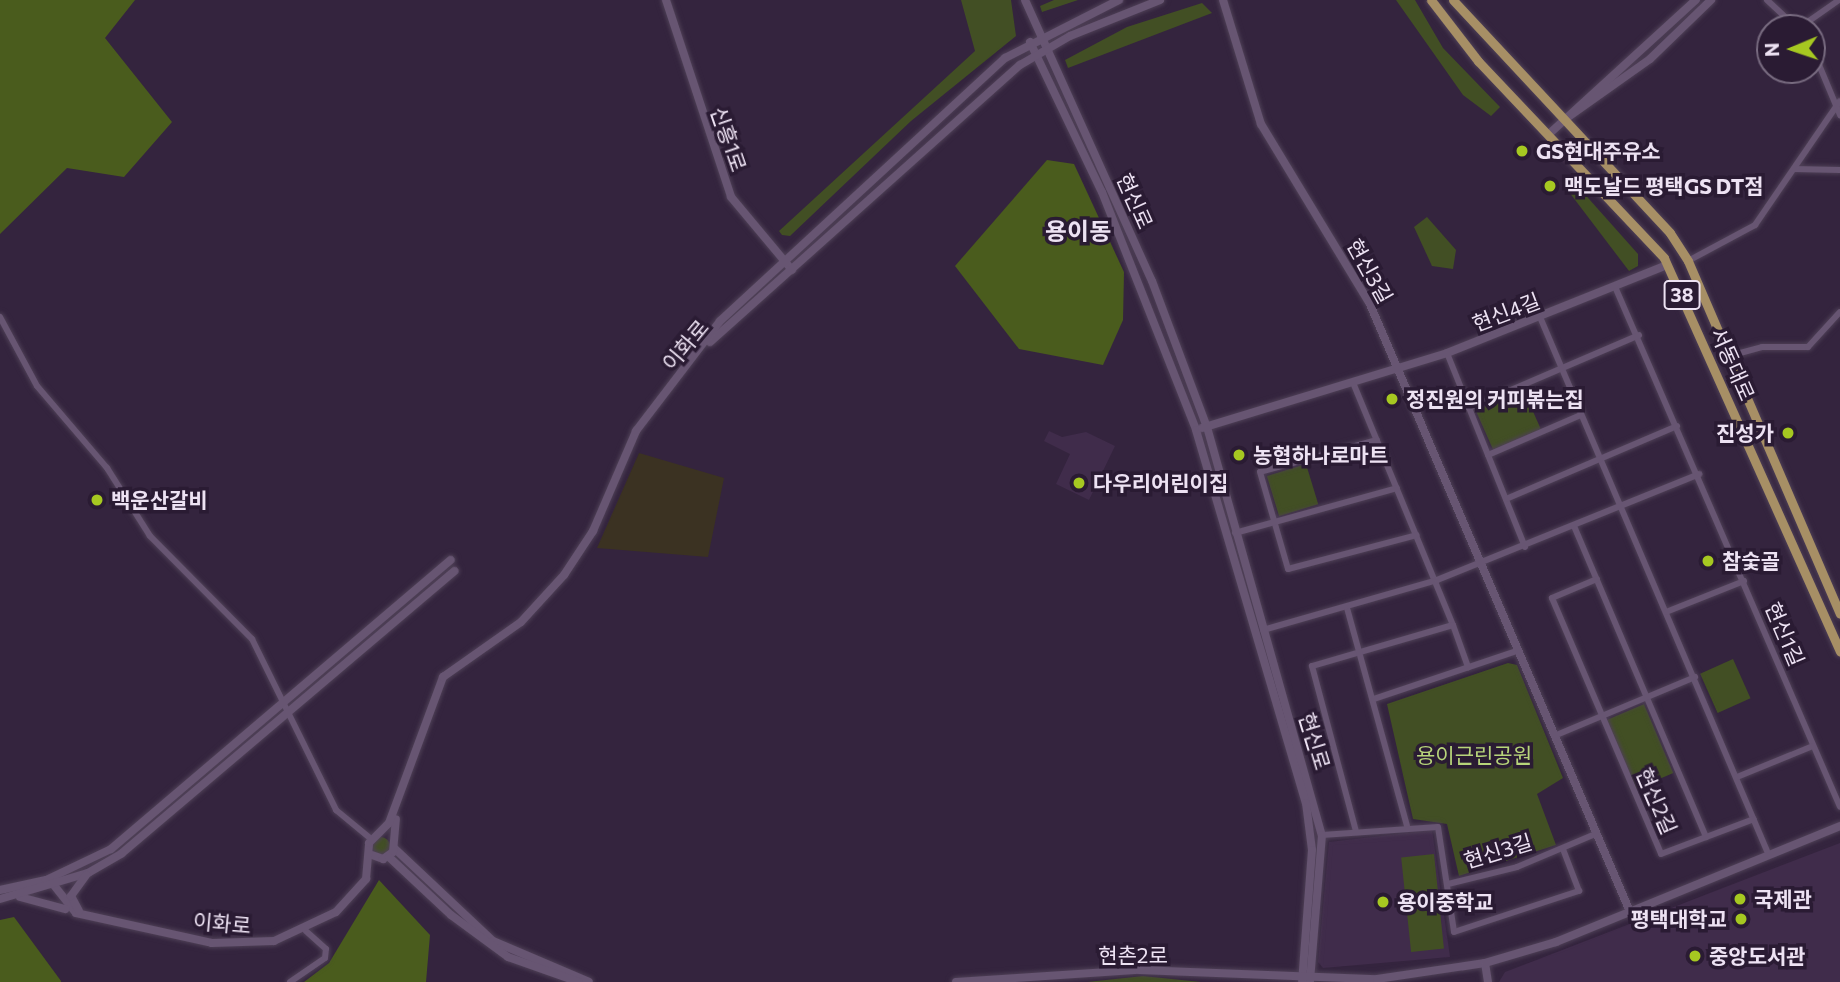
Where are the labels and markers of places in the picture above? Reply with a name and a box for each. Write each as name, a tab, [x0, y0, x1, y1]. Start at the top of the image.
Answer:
place label: GS현대주유소	[1536, 138, 1661, 164]
marker: GS현대주유소	[1514, 143, 1530, 159]
place label: 맥도날드 평택GS DT점	[1564, 173, 1764, 199]
marker: 맥도날드 평택GS DT점	[1542, 178, 1558, 194]
place label: 정진원의 커피볶는집	[1406, 386, 1584, 412]
marker: 정진원의 커피볶는집	[1384, 391, 1400, 407]
place label: 진성가	[1716, 420, 1774, 446]
marker: 진성가	[1780, 425, 1796, 441]
place label: 농협하나로마트	[1253, 442, 1388, 468]
marker: 농협하나로마트	[1231, 447, 1247, 463]
place label: 다우리어린이집	[1093, 470, 1228, 496]
marker: 다우리어린이집	[1071, 475, 1087, 491]
place label: 백운산갈비	[111, 487, 208, 513]
marker: 백운산갈비	[89, 492, 105, 508]
place label: 참숯골	[1722, 548, 1780, 574]
marker: 참숯골	[1700, 553, 1716, 569]
place label: 국제관	[1754, 886, 1812, 912]
place label: 용이중학교	[1397, 889, 1494, 915]
marker: 국제관	[1732, 891, 1748, 907]
marker: 용이중학교	[1375, 894, 1391, 910]
place label: 평택대학교	[1630, 906, 1727, 932]
marker: 평택대학교	[1733, 911, 1749, 927]
place label: 중앙도서관	[1709, 943, 1806, 969]
marker: 중앙도서관	[1687, 948, 1703, 964]

